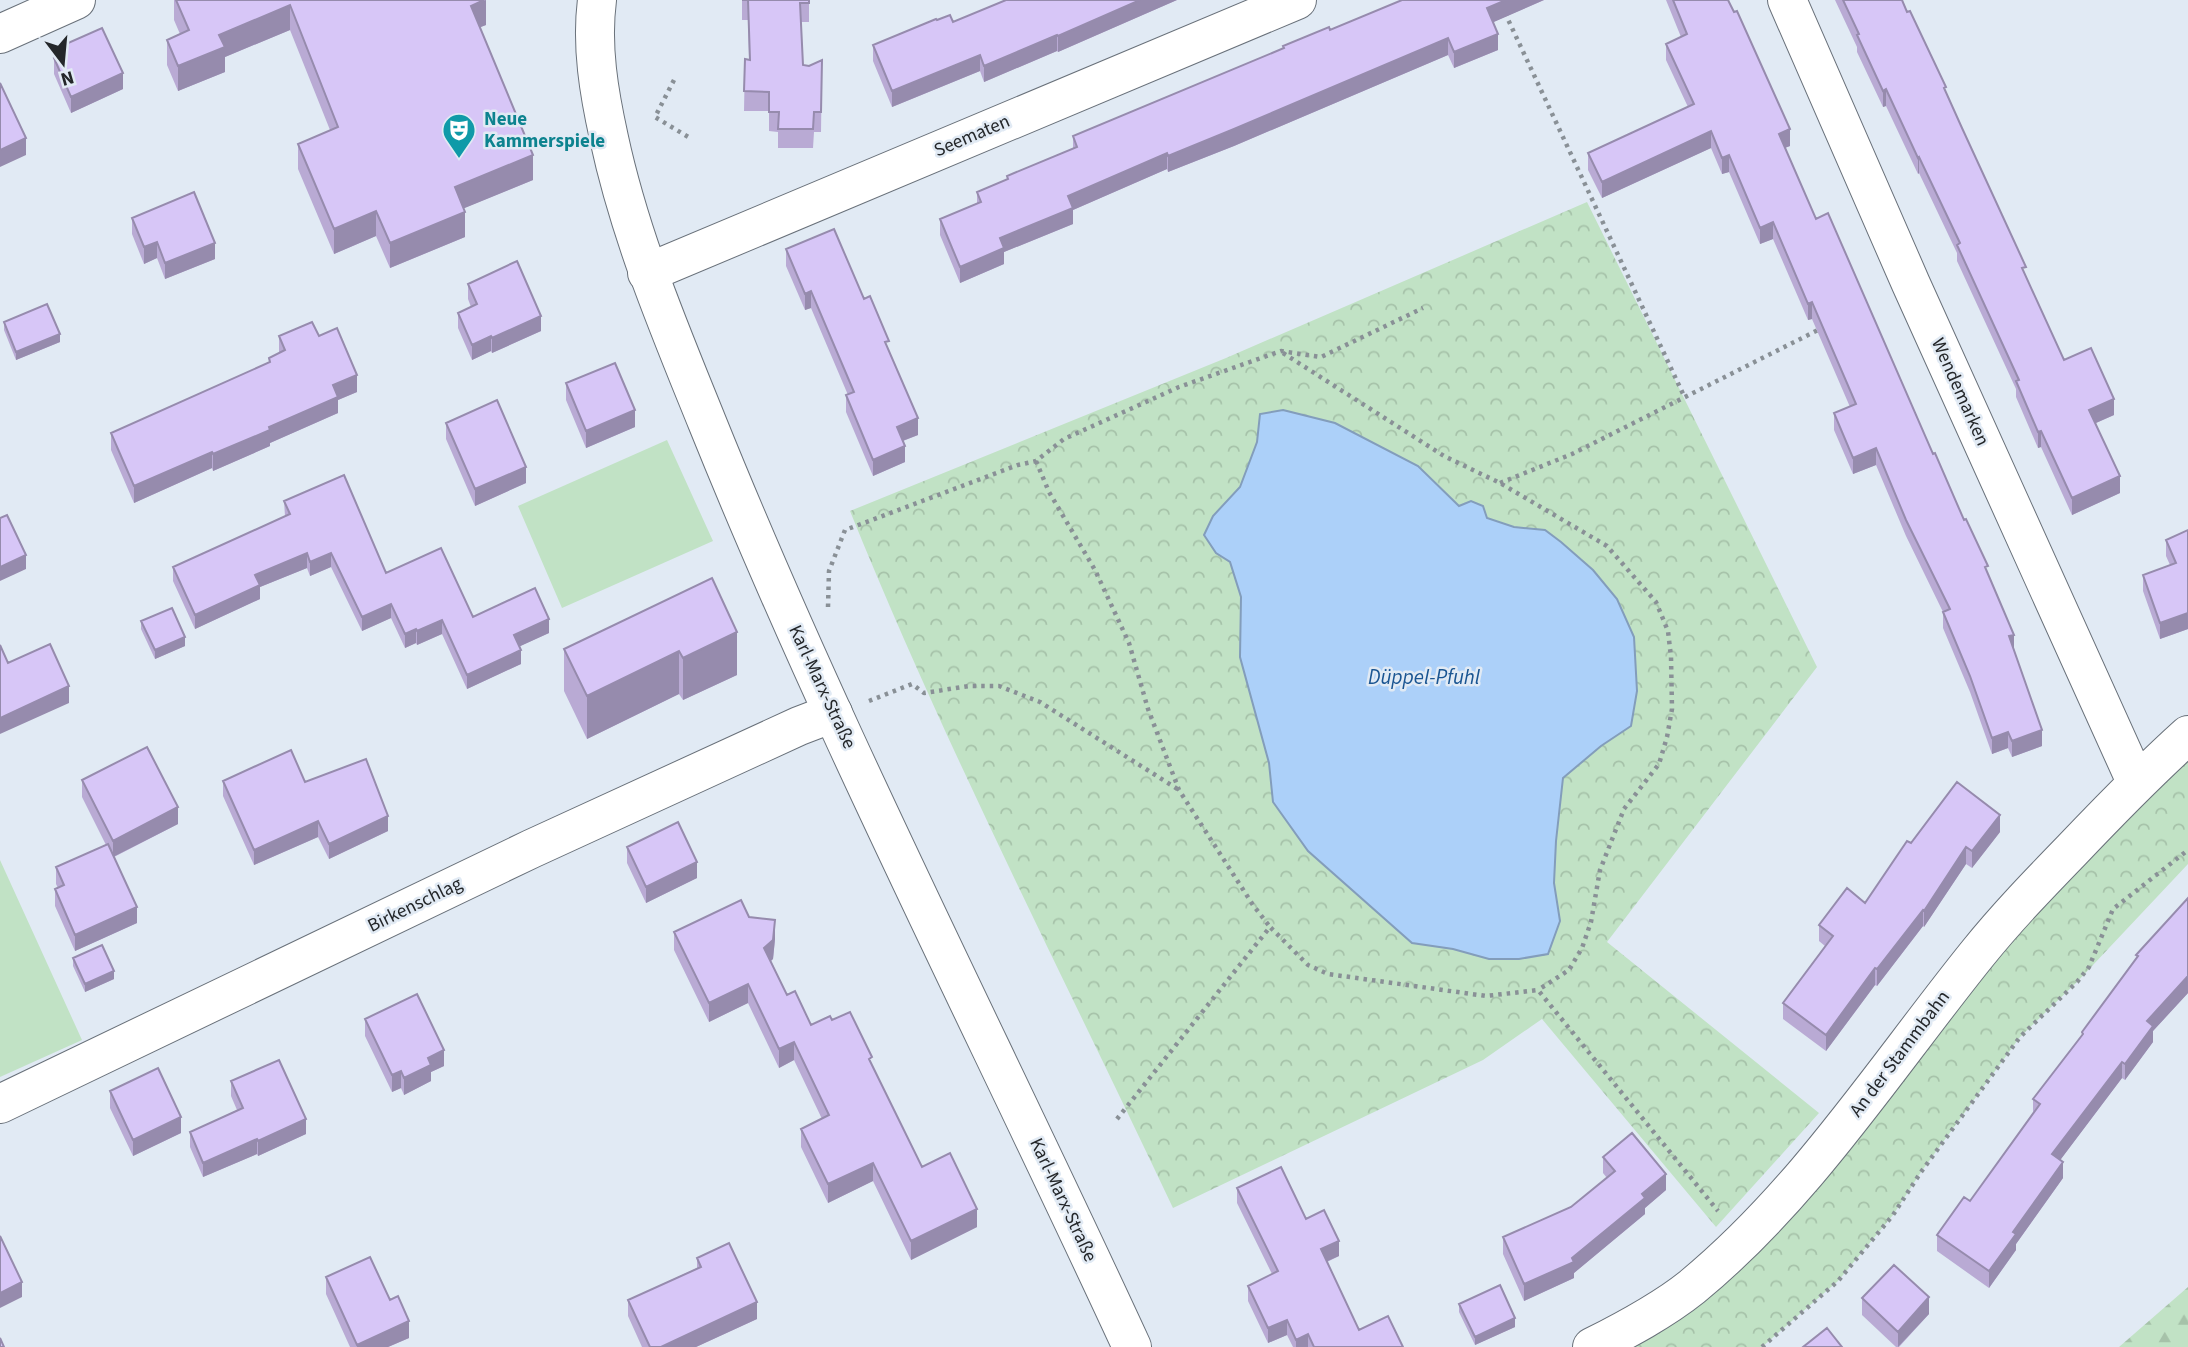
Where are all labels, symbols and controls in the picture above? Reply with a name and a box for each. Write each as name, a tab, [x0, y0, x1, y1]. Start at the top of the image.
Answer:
north arrow	[28, 28, 98, 98]
text: N	[57, 63, 77, 93]
place label: Neue Kammerspiele	[484, 106, 605, 155]
street label: Seematen	[930, 108, 1014, 164]
theatre icon: Neue Kammerspiele	[440, 111, 478, 160]
street label: Wendemarken	[1924, 334, 1996, 450]
street label: Karl-Marx-Straße	[781, 621, 863, 753]
water label: Düppel-Pfuhl	[1368, 662, 1481, 692]
street label: Birkenschlag	[363, 870, 467, 940]
street label: An der Stammbahn	[1843, 985, 1957, 1123]
street label: Karl-Marx-Straße	[1022, 1134, 1104, 1266]

